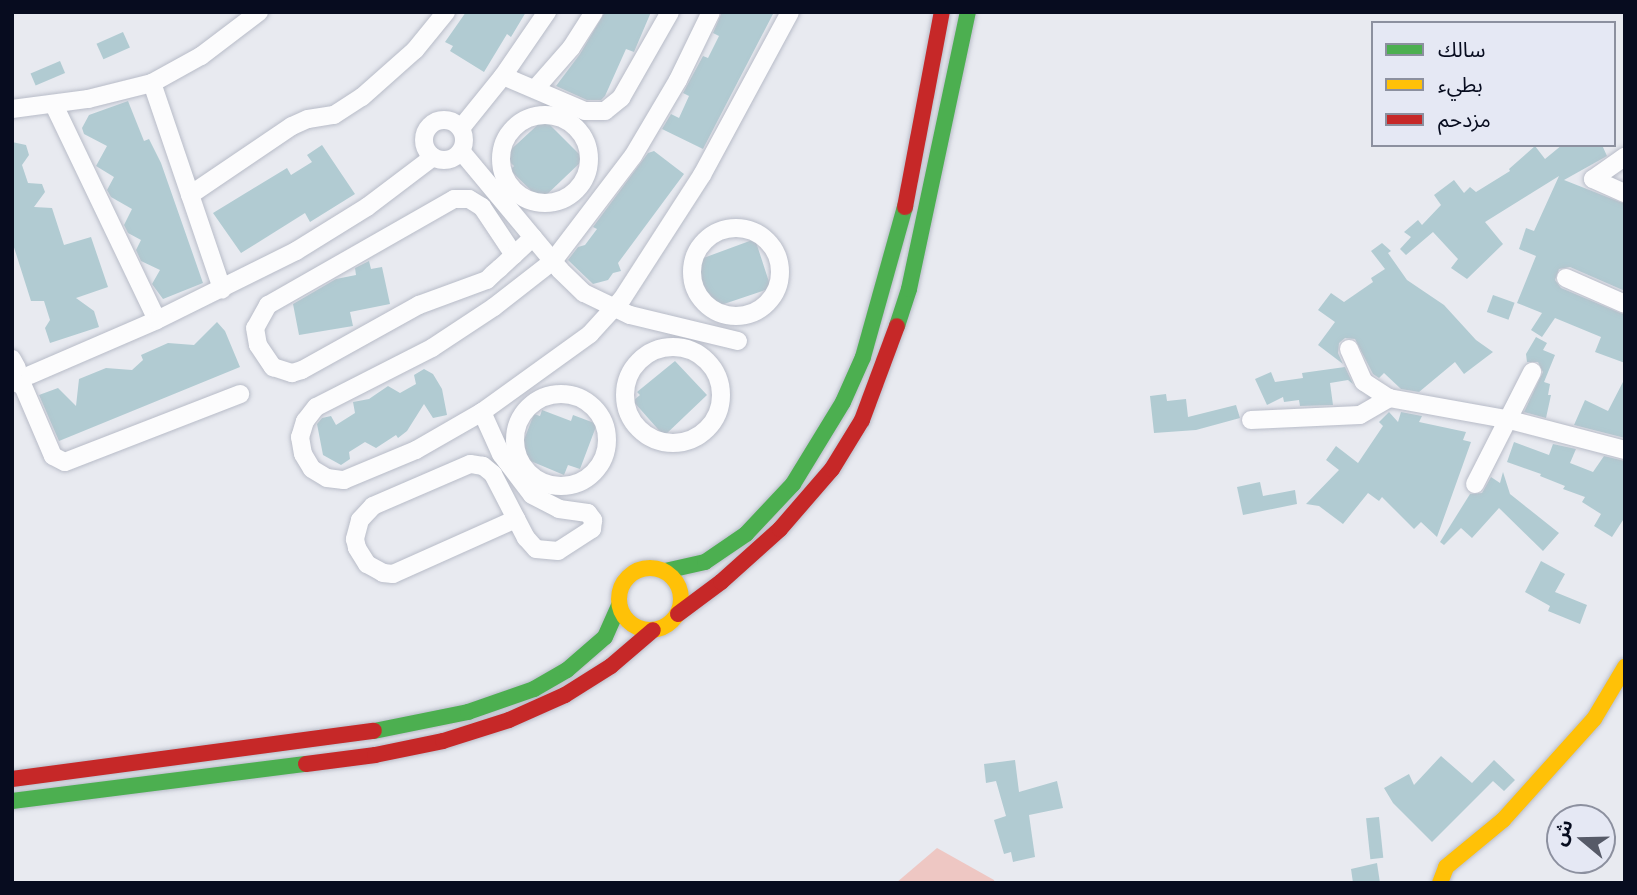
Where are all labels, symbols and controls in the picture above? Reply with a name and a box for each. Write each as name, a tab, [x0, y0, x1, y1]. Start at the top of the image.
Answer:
legend	[1371, 21, 1616, 147]
text: سالك	[1438, 37, 1485, 63]
text: بطيء	[1438, 72, 1483, 98]
text: مزدحم	[1438, 107, 1491, 133]
north arrow	[1546, 804, 1616, 874]
text: ش	[1547, 817, 1578, 849]

